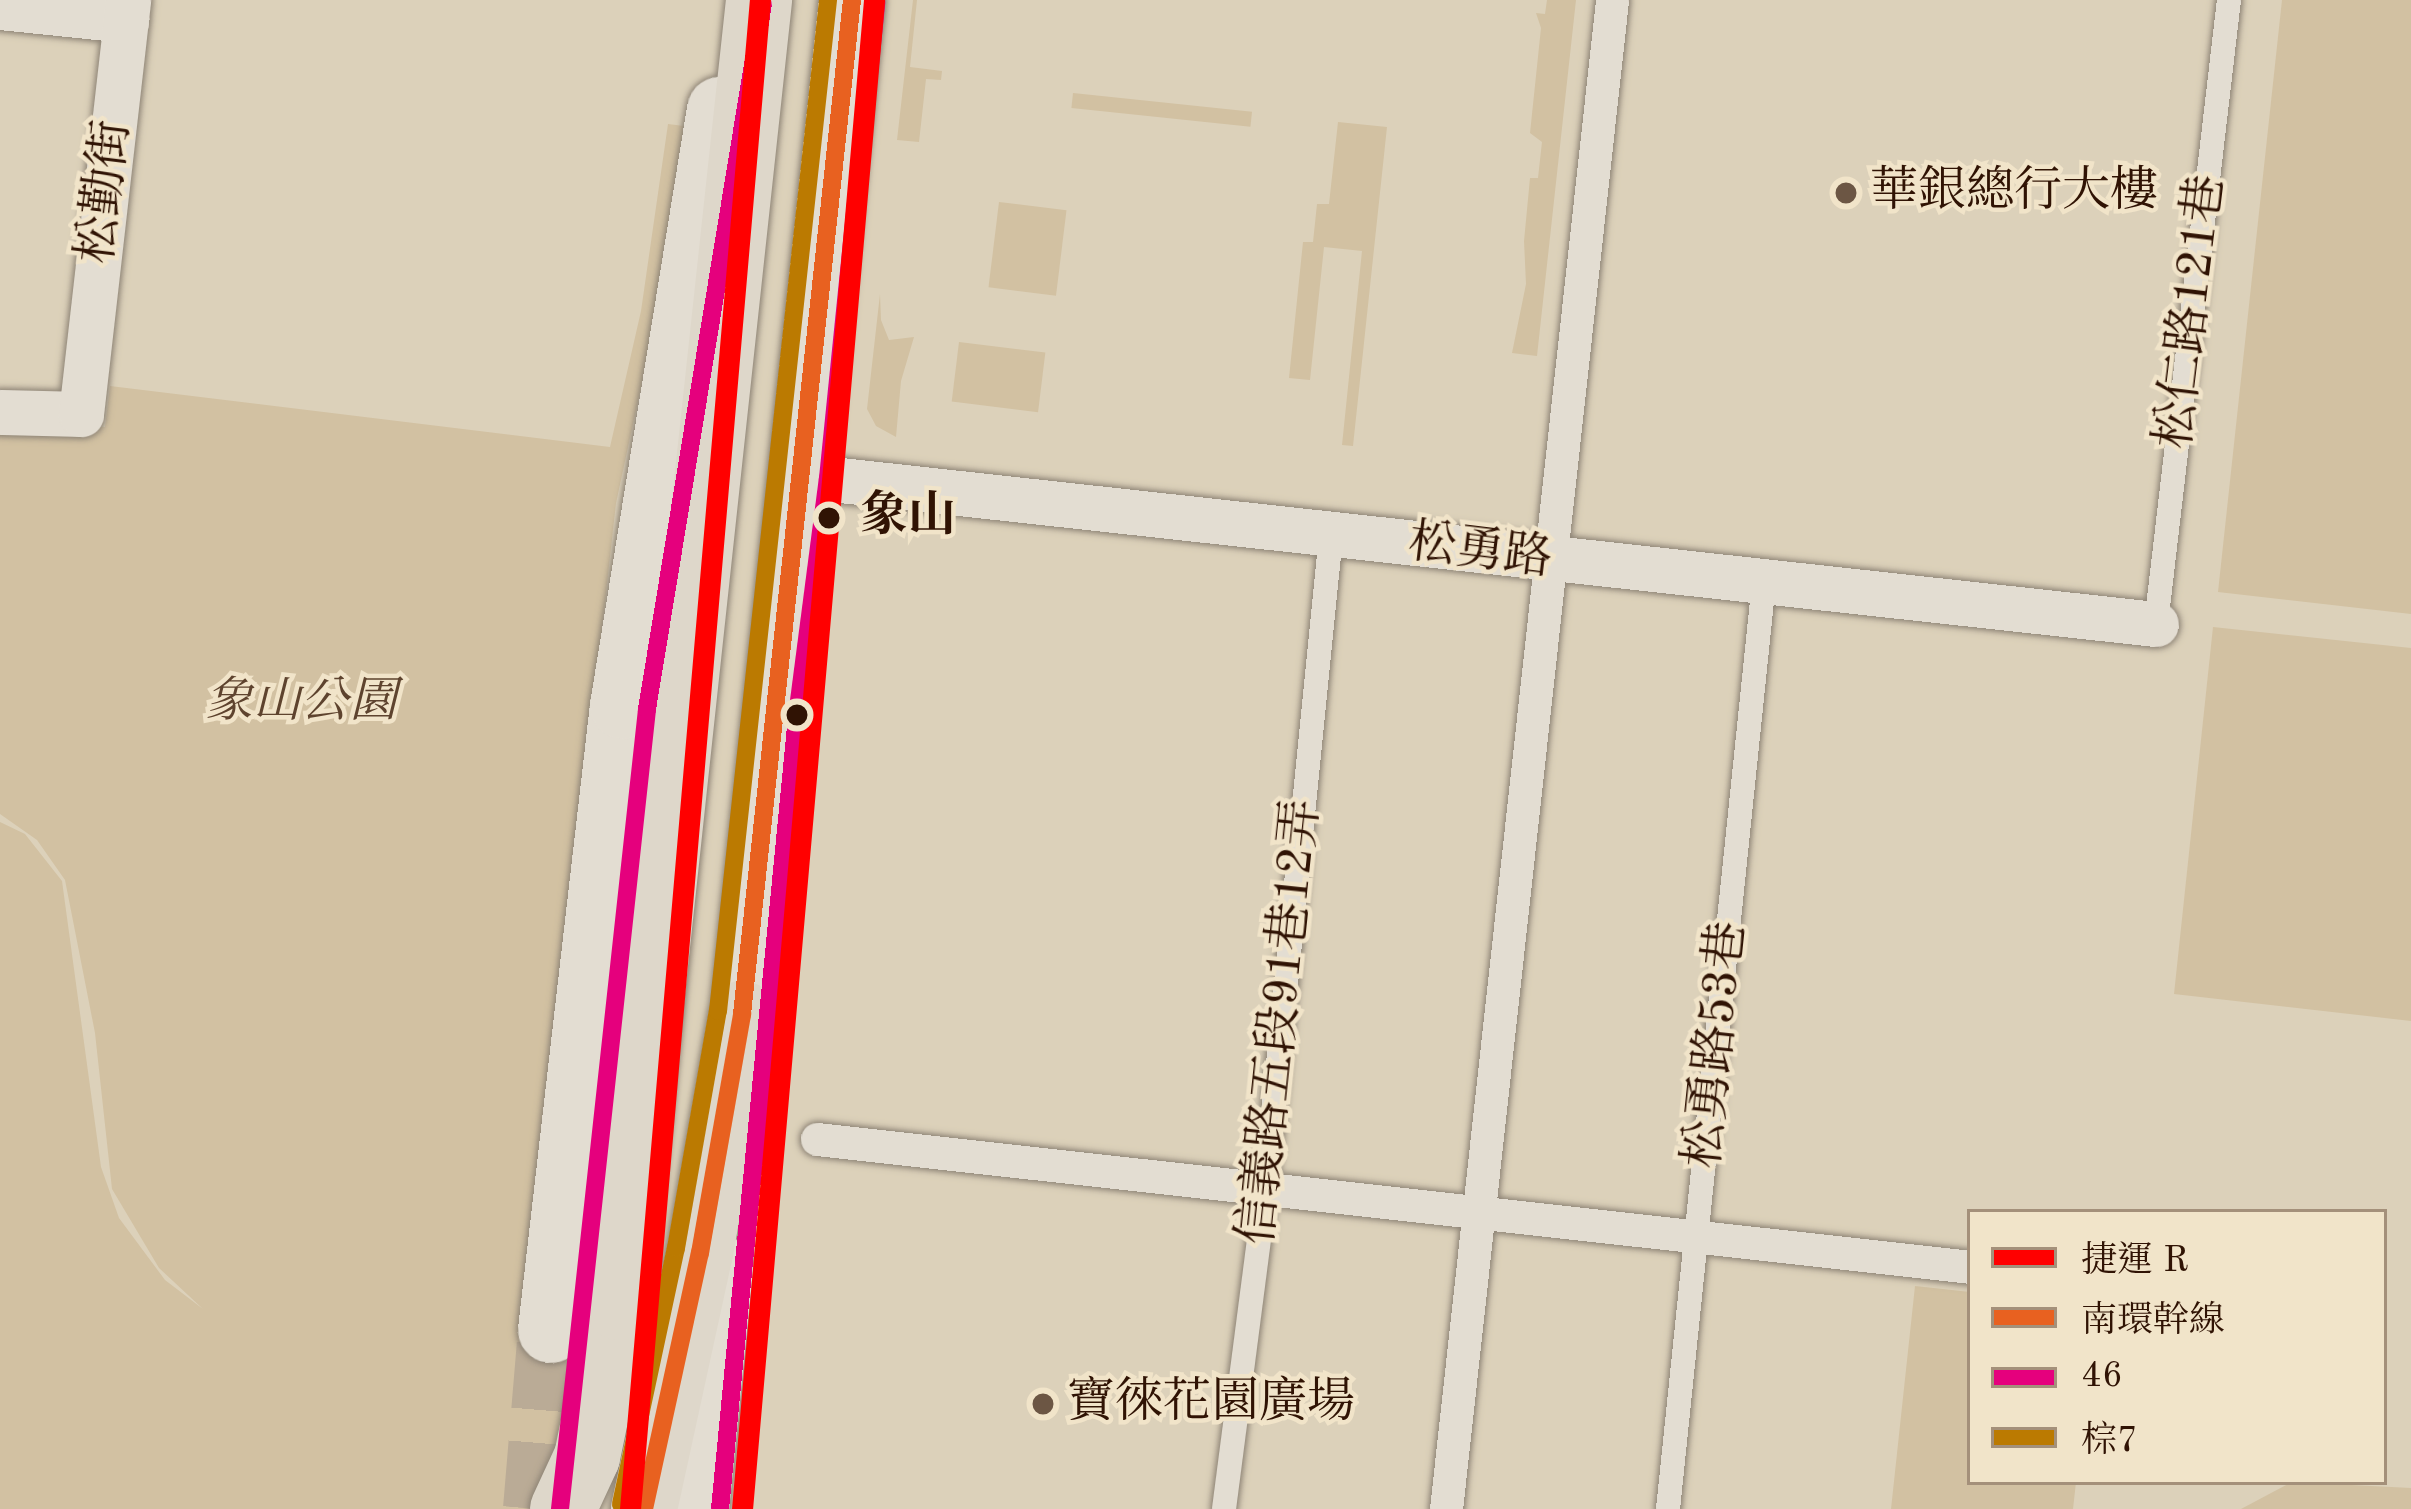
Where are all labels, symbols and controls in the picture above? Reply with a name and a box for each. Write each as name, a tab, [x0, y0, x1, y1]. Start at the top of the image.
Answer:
street label: 松勤街	[69, 117, 143, 267]
place label: 華銀總行大樓	[1870, 164, 2158, 222]
street label: 松仁路121巷	[2147, 172, 2237, 452]
marker: 華銀總行大樓	[1833, 180, 1859, 206]
place label: 象山	[860, 489, 956, 547]
marker: 象山	[808, 497, 850, 539]
street label: 松勇路	[1405, 515, 1555, 589]
park label: 象山公園	[205, 675, 397, 733]
unlabelled marker	[786, 704, 808, 726]
street label: 信義路五段91巷12弄	[1229, 797, 1333, 1247]
street label: 松勇路53巷	[1675, 919, 1759, 1171]
legend	[1967, 1209, 2387, 1485]
text: 捷運 R	[2081, 1244, 2189, 1280]
text: 南環幹線	[2081, 1304, 2225, 1340]
text: 46	[2081, 1359, 2123, 1395]
place label: 寶徠花園廣場	[1067, 1375, 1355, 1433]
marker: 寶徠花園廣場	[1030, 1391, 1056, 1417]
text: 棕7	[2081, 1424, 2138, 1460]

